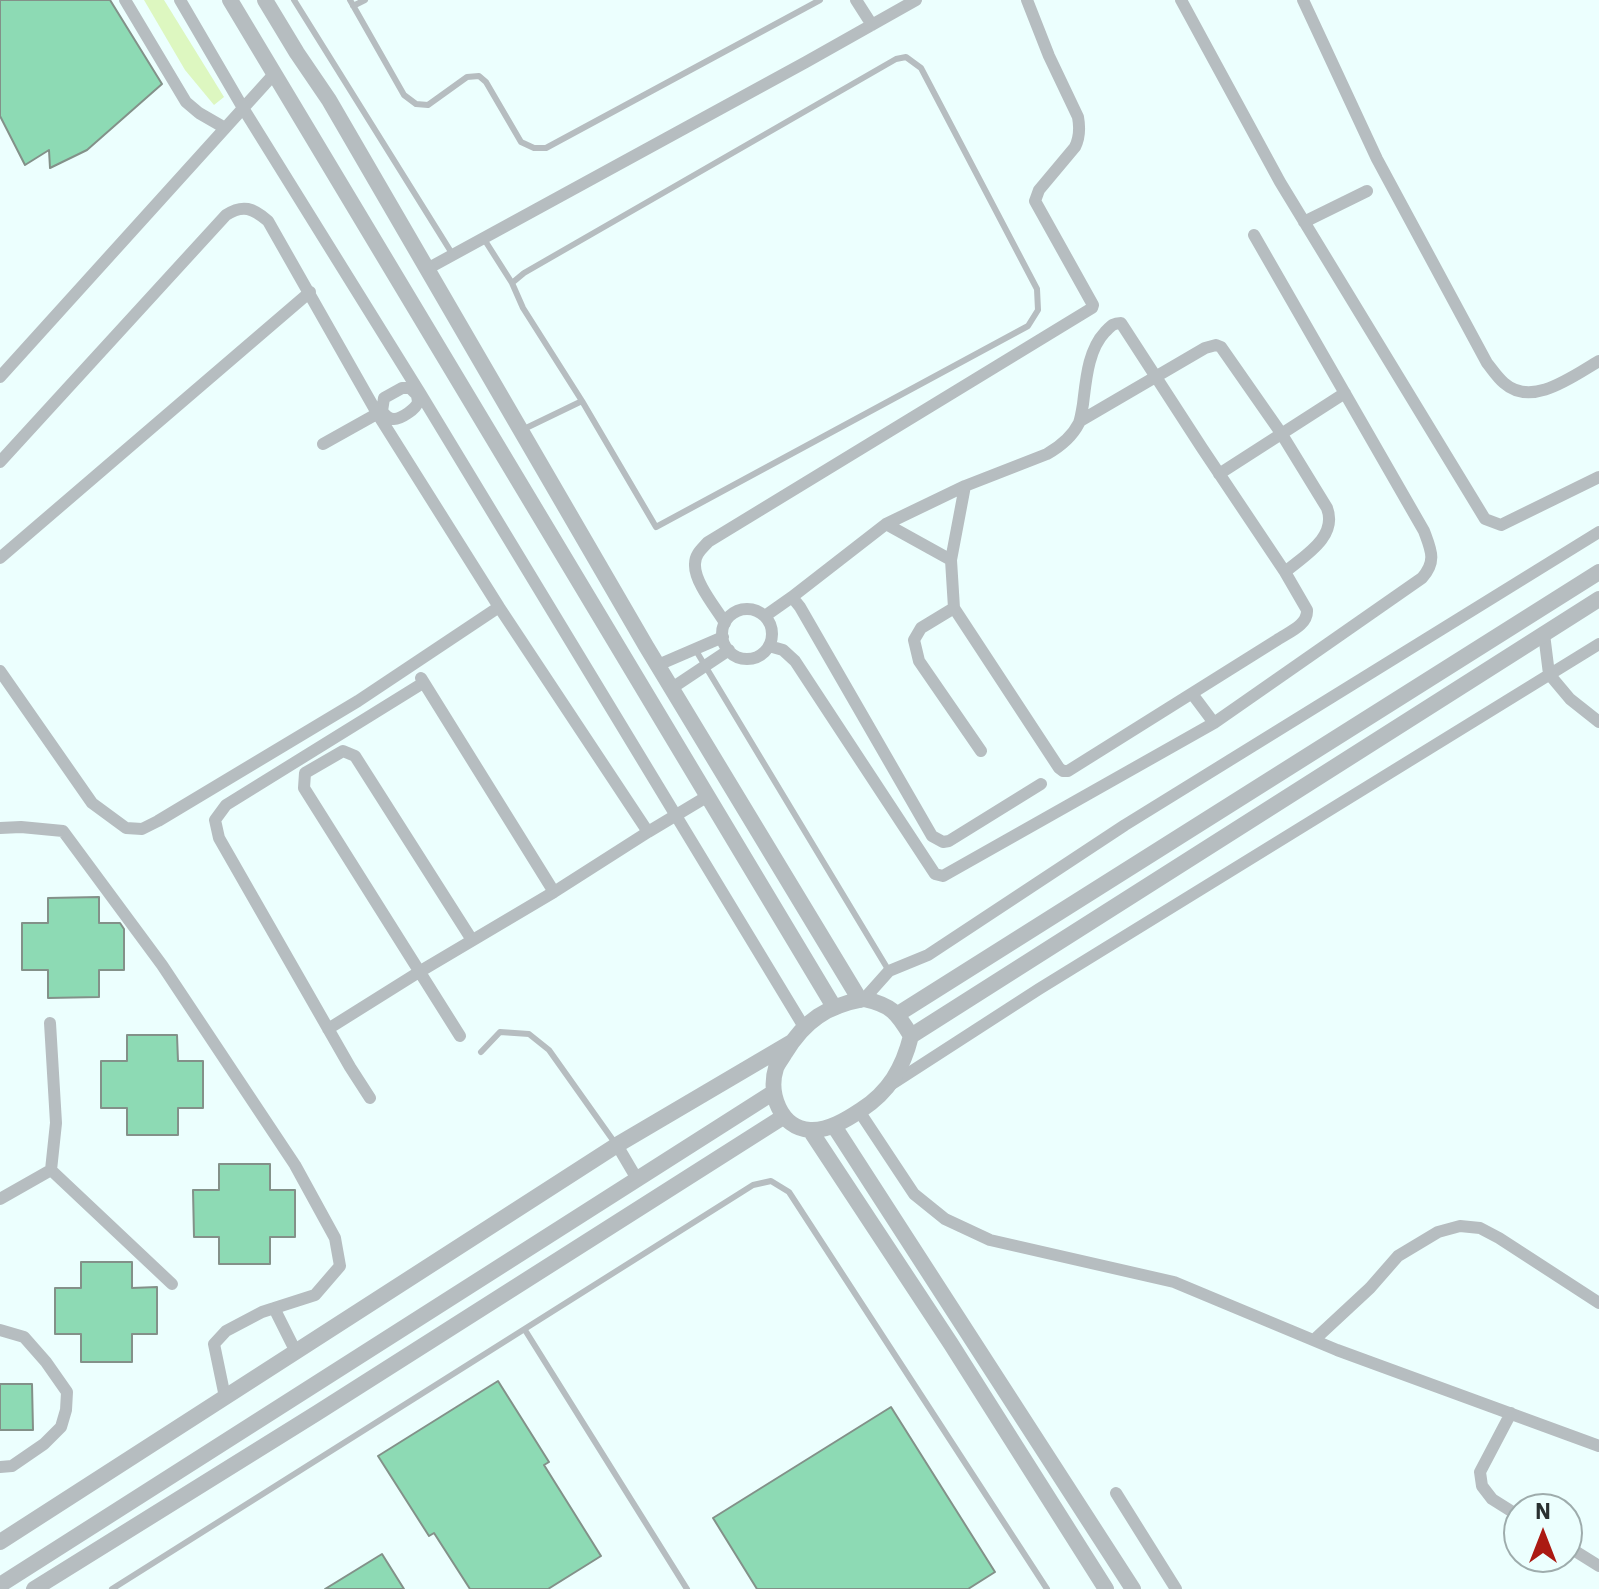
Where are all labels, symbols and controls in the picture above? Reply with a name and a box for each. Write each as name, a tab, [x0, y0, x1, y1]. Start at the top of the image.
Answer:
north arrow	[1503, 1493, 1583, 1573]
text: N	[1535, 1496, 1551, 1525]

